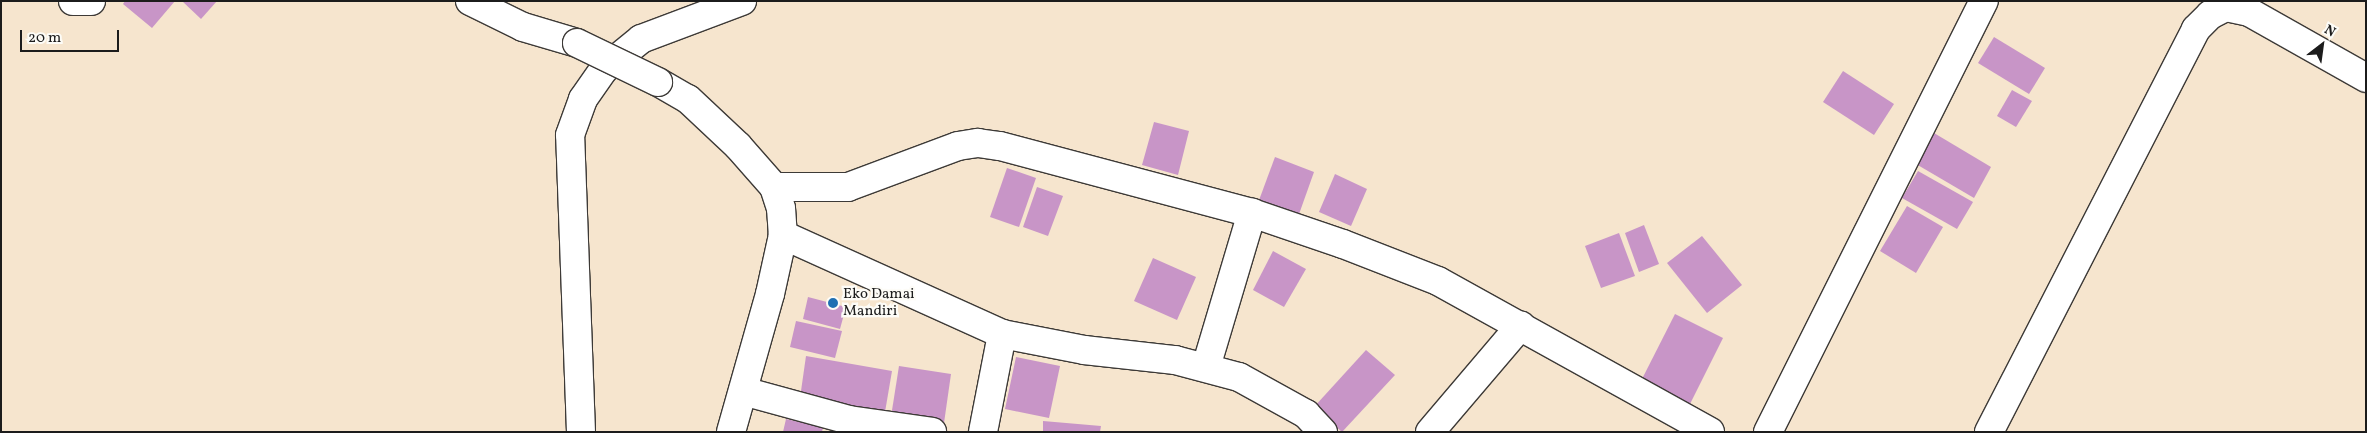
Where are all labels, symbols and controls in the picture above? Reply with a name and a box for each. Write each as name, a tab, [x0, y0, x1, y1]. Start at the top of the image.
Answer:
scale bar	[22, 20, 121, 52]
north arrow	[2297, 20, 2347, 70]
text: N	[2321, 21, 2339, 42]
text: 20 m	[28, 28, 61, 49]
place label: Eko Damai Mandiri	[843, 285, 915, 320]
marker: Eko Damai Mandiri	[827, 297, 839, 309]

